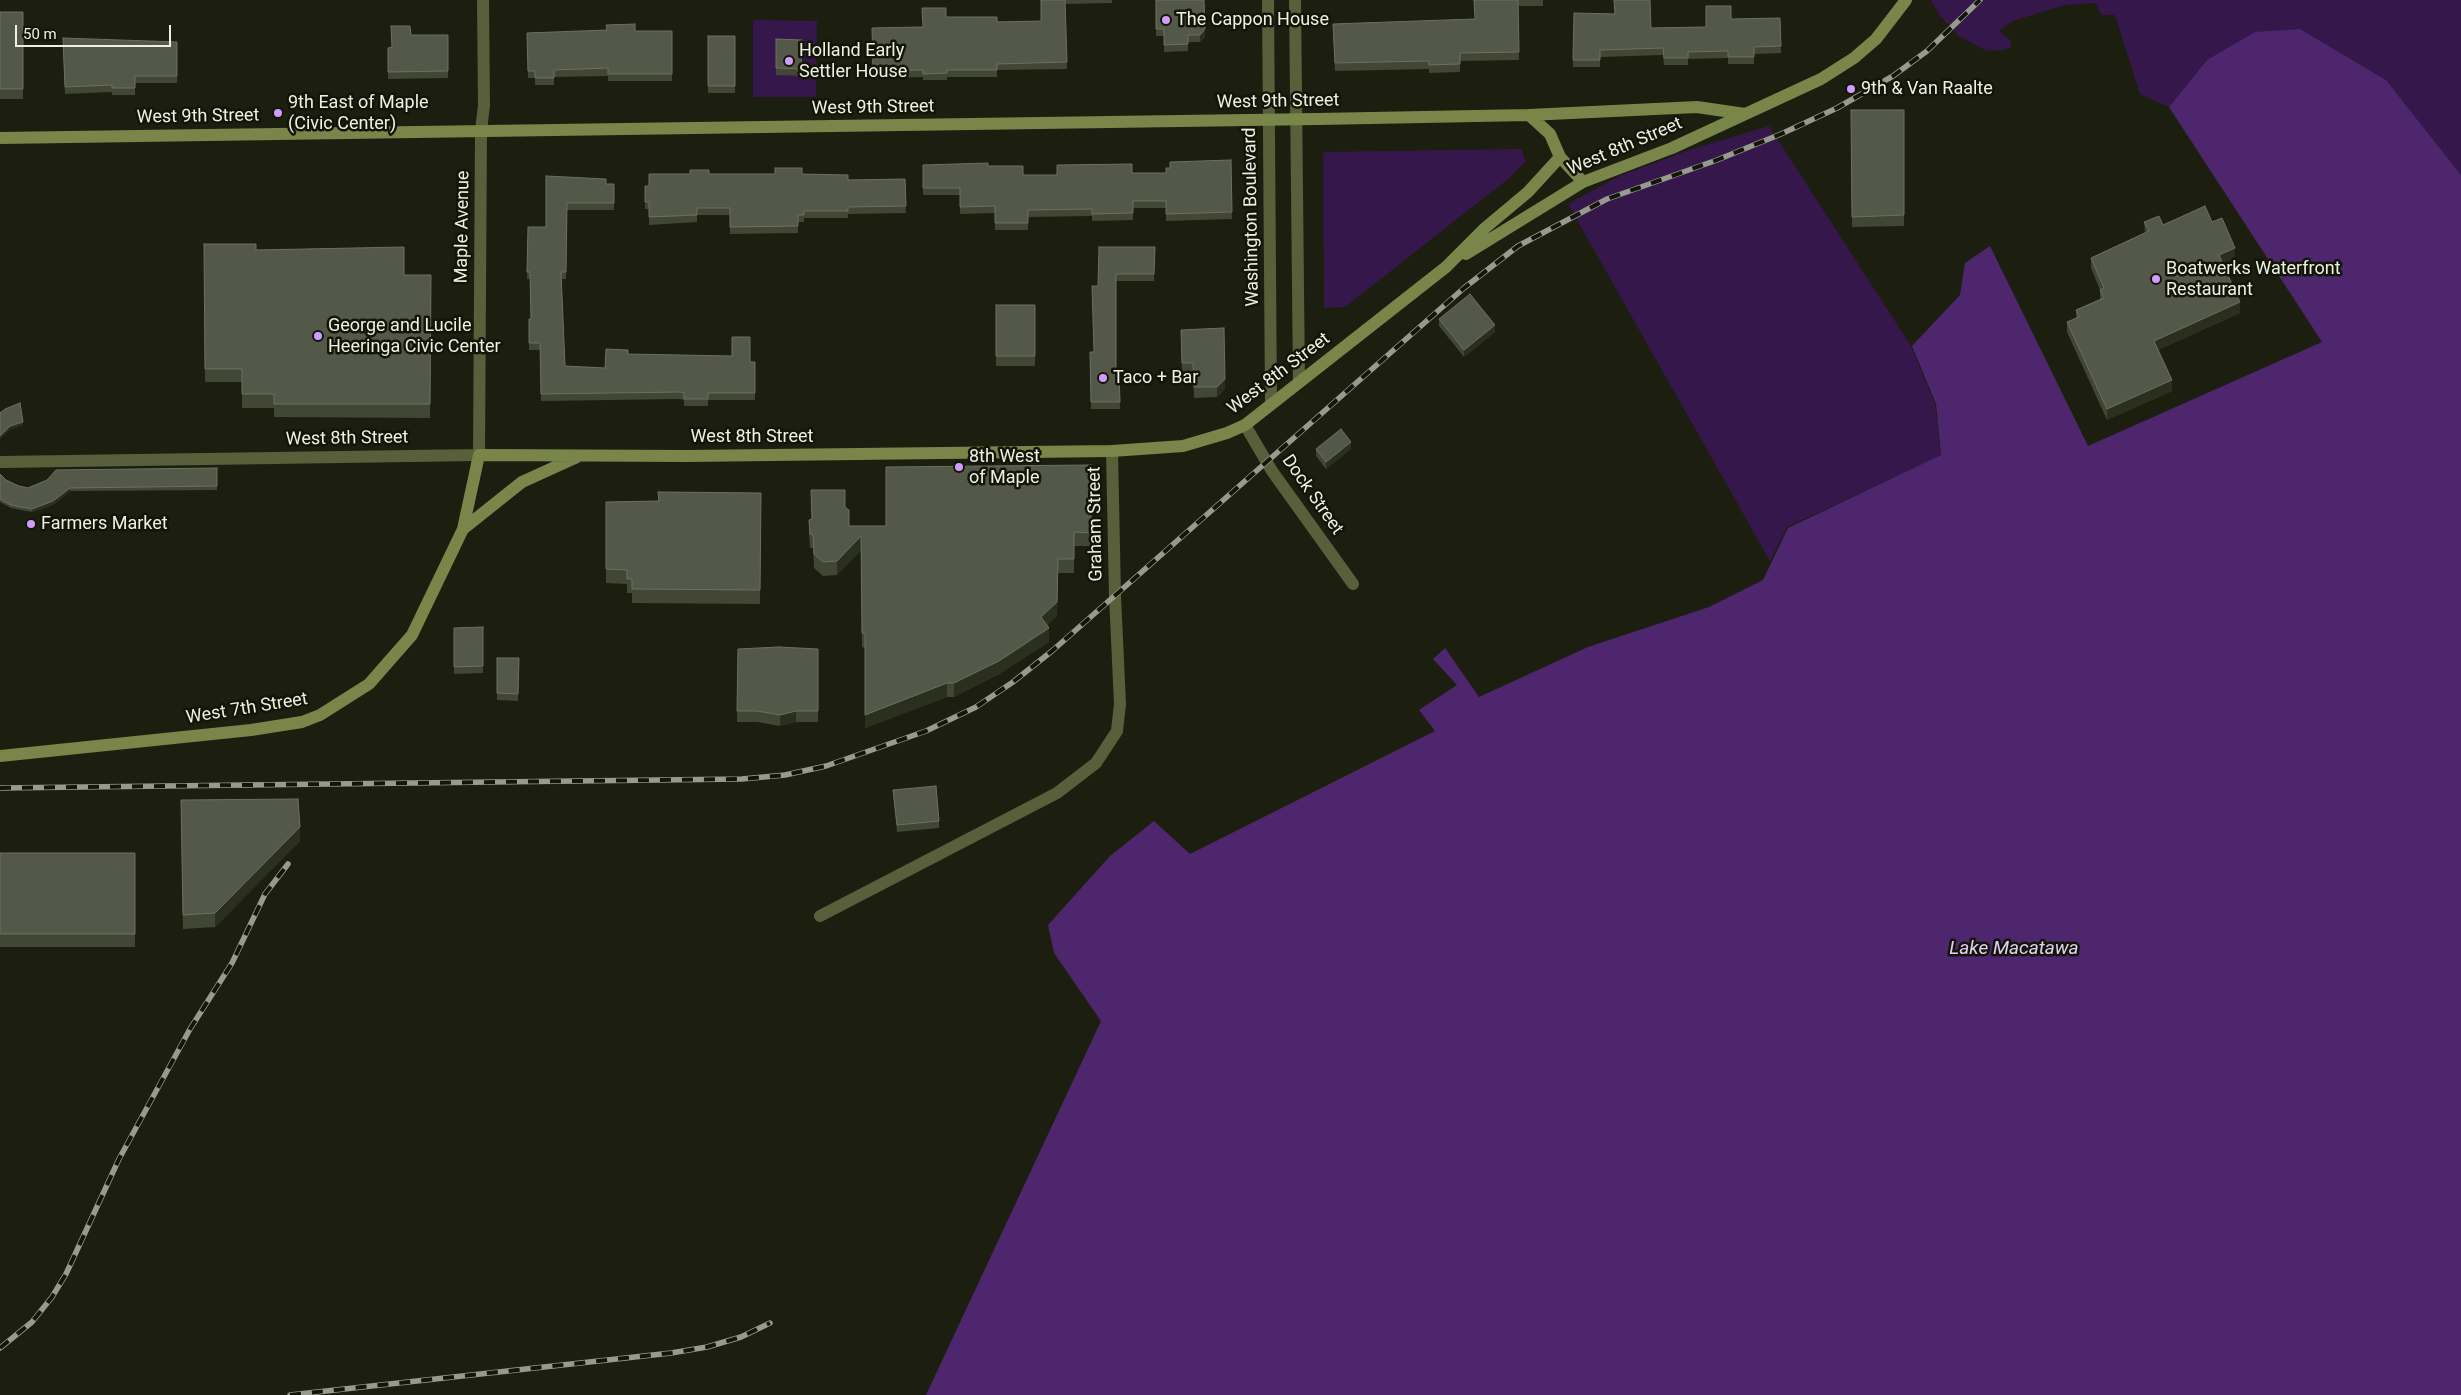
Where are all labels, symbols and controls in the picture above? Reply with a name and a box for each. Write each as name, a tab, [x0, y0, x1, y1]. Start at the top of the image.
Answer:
place label: The Cappon House	[1176, 9, 1329, 31]
marker: The Cappon House	[1160, 14, 1172, 26]
scale bar	[18, 15, 174, 47]
text: 50 m	[23, 25, 57, 43]
place label: Holland Early Settler House	[799, 40, 907, 82]
marker: Holland Early Settler House	[783, 55, 795, 67]
place label: 9th & Van Raalte	[1861, 78, 1993, 100]
marker: 9th & Van Raalte	[1845, 83, 1857, 95]
street label: West 9th Street	[1216, 90, 1340, 114]
place label: 9th East of Maple (Civic Center)	[288, 92, 429, 134]
street label: West 9th Street	[811, 96, 935, 120]
street label: West 9th Street	[136, 105, 260, 129]
marker: 9th East of Maple (Civic Center)	[272, 107, 284, 119]
street label: West 8th Street	[1564, 113, 1686, 181]
street label: Washington Boulevard	[1240, 127, 1264, 307]
street label: Maple Avenue	[451, 170, 475, 284]
place label: Boatwerks Waterfront Restaurant	[2166, 258, 2341, 300]
marker: Boatwerks Waterfront Restaurant	[2150, 273, 2162, 285]
place label: George and Lucile Heeringa Civic Center	[328, 315, 501, 358]
street label: West 8th Street	[1223, 328, 1335, 420]
marker: George and Lucile Heeringa Civic Center	[312, 330, 324, 342]
place label: Taco + Bar	[1113, 367, 1198, 389]
marker: Taco + Bar	[1097, 372, 1109, 384]
street label: West 8th Street	[691, 426, 813, 448]
street label: West 8th Street	[285, 427, 409, 451]
place label: 8th West of Maple	[969, 446, 1040, 488]
street label: Dock Street	[1277, 451, 1347, 539]
marker: 8th West of Maple	[953, 461, 965, 473]
street label: Graham Street	[1084, 466, 1108, 582]
place label: Farmers Market	[41, 513, 168, 535]
marker: Farmers Market	[25, 518, 37, 530]
street label: West 7th Street	[185, 689, 309, 729]
water label: Lake Macatawa	[1949, 938, 2079, 960]

